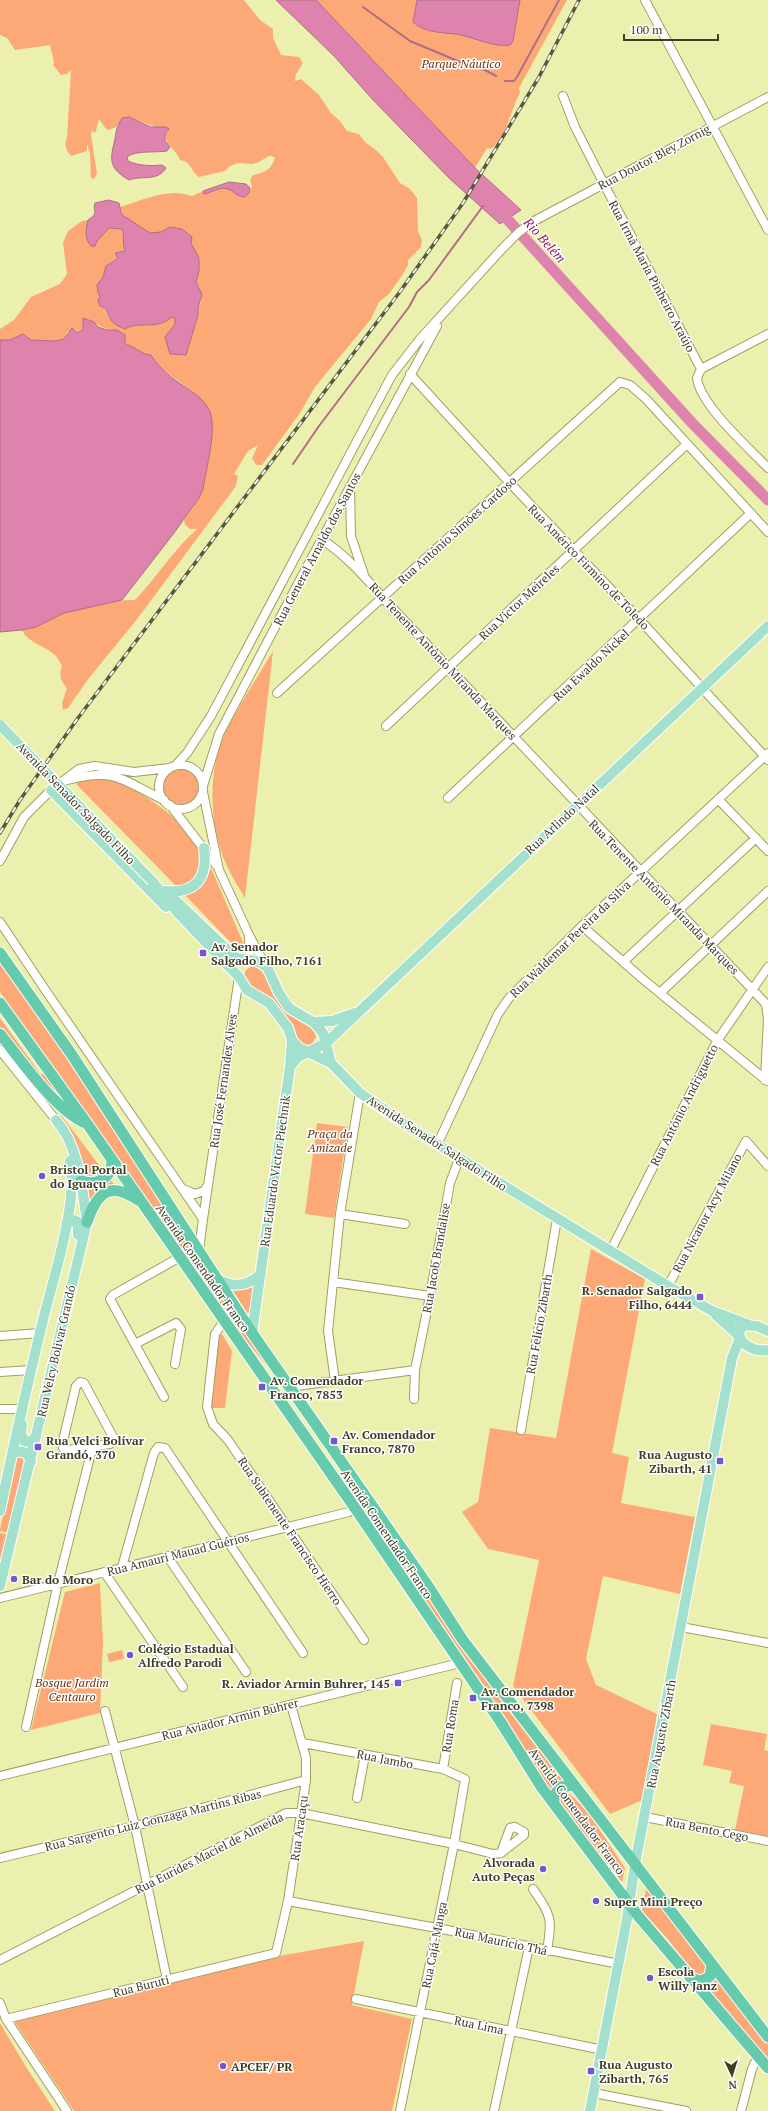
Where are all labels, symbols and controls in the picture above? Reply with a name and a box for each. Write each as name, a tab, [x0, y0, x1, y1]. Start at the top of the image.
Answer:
scale bar	[624, 16, 718, 42]
text: 100 m	[630, 22, 663, 37]
park label: Parque Náutico	[420, 56, 501, 71]
street label: Rua Doutor Bley Zornig	[595, 121, 713, 193]
street label: Rua Irmã Maria Pinheiro Araújo	[606, 198, 699, 355]
water label: Rio Belém	[519, 213, 570, 267]
street label: Rua General Arnaldo dos Santos	[270, 470, 364, 628]
street label: Rua Antônio Simões Cardoso	[394, 472, 520, 587]
street label: Rua Américo Firmino de Toledo	[525, 501, 653, 633]
street label: Rua Victor Meireles	[476, 561, 562, 643]
street label: Rua Tenente Antônio Miranda Marques	[366, 579, 520, 743]
street label: Rua Ewaldo Nickel	[550, 626, 633, 704]
street label: Avenida Senador Salgado Filho	[14, 739, 139, 868]
street label: Rua Arlindo Natal	[522, 781, 602, 857]
street label: Rua Tenente Antônio Miranda Marques	[586, 816, 742, 978]
street label: Rua Waldemar Pereira da Silva	[506, 877, 634, 1001]
place label: Av. Senador Salgado Filho, 7161	[211, 939, 323, 968]
marker: Av. Senador Salgado Filho, 7161	[198, 948, 208, 958]
street label: Rua José Fernandes Alves	[206, 1013, 240, 1149]
street label: Rua Antônio Andriguetto	[647, 1041, 721, 1168]
street label: Avenida Senador Salgado Filho	[364, 1092, 510, 1194]
street label: Rua Eduardo Victor Piechnik	[257, 1093, 293, 1248]
park label: Praça da Amizade	[306, 1126, 353, 1155]
street label: Rua Nicanor Acyr Milano	[669, 1150, 745, 1275]
place label: Bristol Portal do Iguaçu	[50, 1162, 127, 1191]
marker: Bristol Portal do Iguaçu	[37, 1171, 47, 1181]
street label: Avenida Comendador Franco	[153, 1201, 253, 1335]
street label: Rua Jacob Brandalise	[419, 1202, 453, 1314]
street label: Rua Felício Zibarth	[523, 1273, 555, 1375]
street label: Rua Velcy Bolivar Grandó	[34, 1283, 79, 1418]
place label: R. Senador Salgado Filho, 6444	[582, 1283, 692, 1312]
marker: R. Senador Salgado Filho, 6444	[695, 1292, 705, 1302]
place label: Av. Comendador Franco, 7853	[270, 1373, 364, 1402]
marker: Av. Comendador Franco, 7853	[257, 1382, 267, 1392]
place label: Av. Comendador Franco, 7870	[342, 1427, 436, 1456]
place label: Rua Velci Bolívar Grandó, 370	[46, 1433, 145, 1462]
marker: Av. Comendador Franco, 7870	[329, 1436, 339, 1446]
marker: Rua Velci Bolívar Grandó, 370	[33, 1442, 43, 1452]
place label: Rua Augusto Zibarth, 41	[639, 1447, 712, 1476]
street label: Rua Subtenente Francisco Hierro	[235, 1454, 345, 1608]
marker: Rua Augusto Zibarth, 41	[715, 1456, 725, 1466]
street label: Avenida Comendador Franco	[338, 1466, 436, 1602]
street label: Rua Amauri Mauad Guérios	[105, 1529, 251, 1579]
place label: Bar do Moro	[22, 1572, 93, 1587]
marker: Bar do Moro	[9, 1574, 19, 1584]
place label: Colégio Estadual Alfredo Parodi	[138, 1641, 234, 1670]
marker: Colégio Estadual Alfredo Parodi	[125, 1650, 135, 1660]
park label: Bosque Jardim Centauro	[34, 1675, 109, 1704]
place label: R. Aviador Armin Buhrer, 145	[222, 1676, 390, 1691]
marker: R. Aviador Armin Buhrer, 145	[393, 1678, 403, 1688]
street label: Rua Augusto Zibarth	[643, 1678, 679, 1790]
place label: Av. Comendador Franco, 7398	[481, 1684, 575, 1713]
marker: Av. Comendador Franco, 7398	[468, 1693, 478, 1703]
street label: Rua Aviador Armin Buhrer	[160, 1695, 300, 1743]
street label: Rua Roma	[438, 1698, 462, 1754]
street label: Avenida Comendador Franco	[526, 1745, 628, 1878]
street label: Rua Jambo	[355, 1746, 415, 1772]
street label: Rua Sargento Luiz Gonzaga Martins Ribas	[43, 1786, 263, 1854]
street label: Rua Aracaçu	[287, 1794, 311, 1862]
street label: Rua Eurides Maciel de Almeida	[132, 1809, 286, 1897]
street label: Rua Bento Cego	[664, 1814, 750, 1844]
place label: Alvorada Auto Peças	[472, 1855, 536, 1884]
marker: Alvorada Auto Peças	[538, 1864, 548, 1874]
place label: Super Mini Preço	[604, 1894, 702, 1909]
marker: Super Mini Preço	[591, 1896, 601, 1906]
street label: Rua Cajá-Manga	[418, 1900, 450, 1990]
street label: Rua Maurício Thá	[453, 1924, 549, 1958]
place label: Escola Willy Janz	[658, 1964, 717, 1993]
street label: Rua Buruti	[111, 1972, 171, 2000]
marker: Escola Willy Janz	[645, 1973, 655, 1983]
street label: Rua Lima	[453, 2012, 505, 2038]
north arrow	[712, 2055, 752, 2095]
place label: Rua Augusto Zibarth, 765	[599, 2057, 672, 2086]
place label: APCEF/ PR	[231, 2059, 293, 2074]
marker: APCEF/ PR	[218, 2061, 228, 2071]
marker: Rua Augusto Zibarth, 765	[586, 2066, 596, 2076]
text: N	[727, 2078, 737, 2092]

